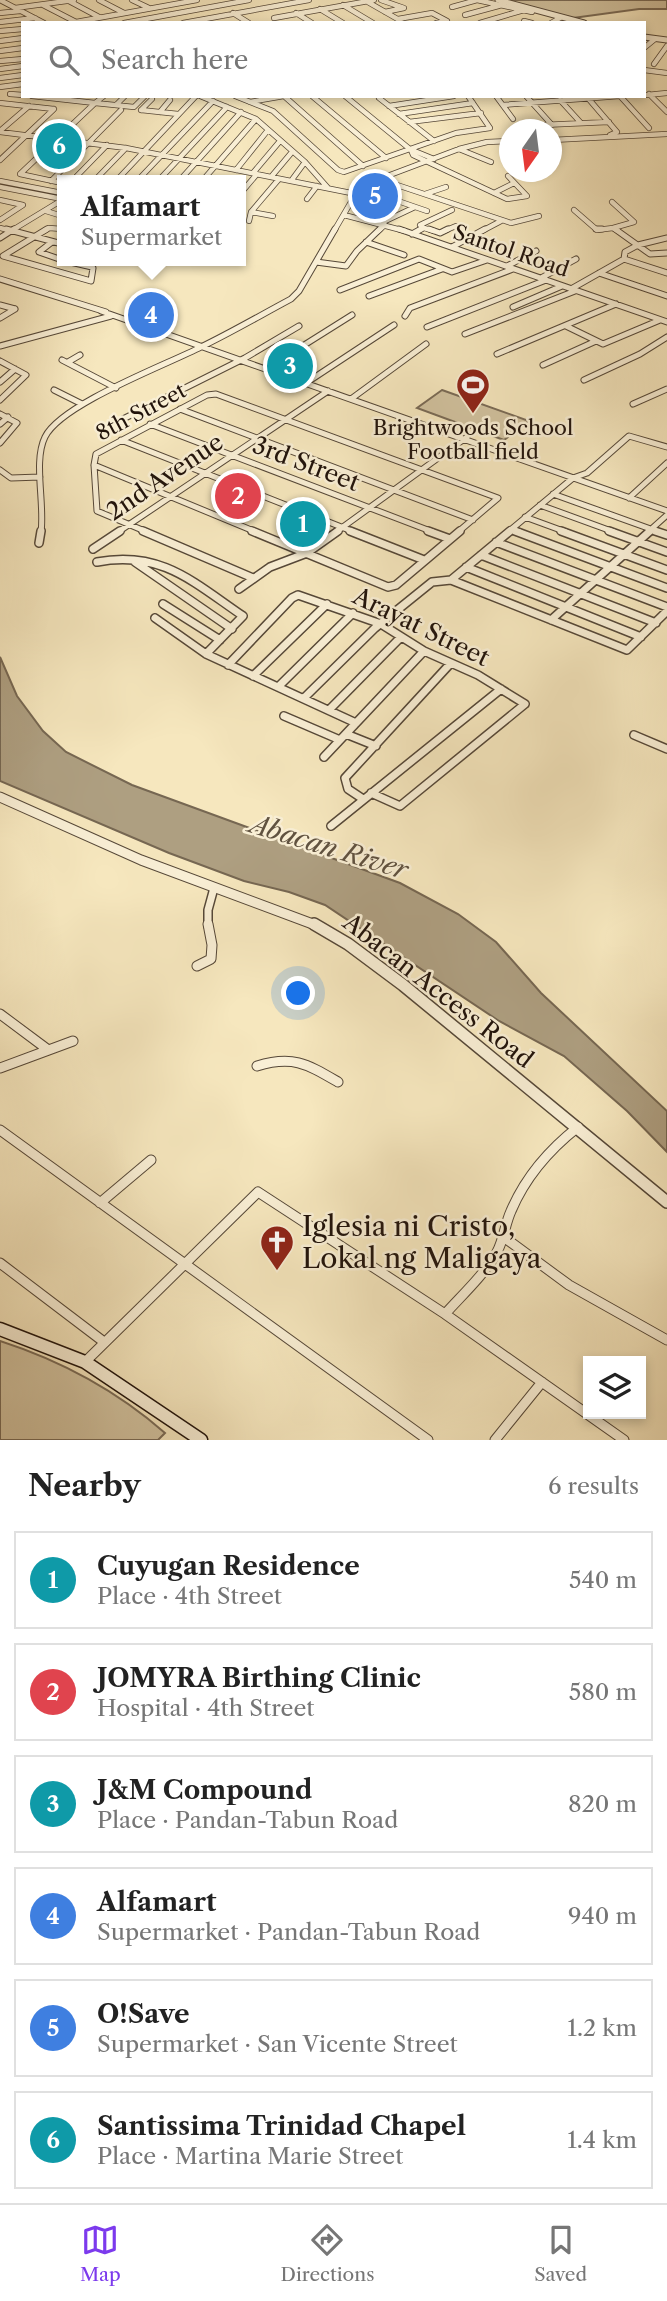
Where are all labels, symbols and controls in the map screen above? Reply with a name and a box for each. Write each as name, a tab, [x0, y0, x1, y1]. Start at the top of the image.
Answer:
search box	[21, 21, 646, 98]
icon: search	[45, 41, 83, 79]
text: Search here	[101, 44, 248, 76]
north arrow	[499, 119, 562, 182]
pin: 6	[36, 120, 82, 172]
pin: 5	[352, 170, 398, 222]
popup	[57, 175, 246, 266]
text: Alfamart	[81, 191, 200, 223]
street label: Santol Road	[450, 219, 573, 282]
text: Supermarket	[81, 223, 222, 251]
pin: 4	[128, 289, 174, 341]
pin: 3	[267, 340, 313, 392]
sports icon: Brightwoods School Football field	[454, 366, 492, 415]
street label: 8th Street	[92, 377, 190, 446]
place label: Brightwoods School Football field	[373, 415, 573, 464]
street label: 2nd Avenue	[101, 427, 228, 526]
street label: 3rd Street	[249, 430, 364, 497]
pin: 2	[215, 470, 261, 522]
pin: 1	[280, 498, 326, 550]
street label: Arayat Street	[347, 581, 495, 672]
water label: Abacan River	[242, 807, 414, 887]
street label: Abacan Access Road	[337, 907, 539, 1074]
your location	[281, 976, 315, 1010]
place label: Iglesia ni Cristo, Lokal ng Maligaya	[302, 1209, 542, 1275]
church icon: Iglesia ni Cristo, Lokal ng Maligaya	[258, 1223, 296, 1272]
map controls	[583, 1356, 646, 1419]
button: layers	[583, 1356, 646, 1419]
text: Nearby	[28, 1467, 141, 1504]
text: 6 results	[548, 1472, 639, 1500]
text: Cuyugan Residence	[97, 1550, 360, 1582]
text: 1	[48, 1566, 58, 1594]
text: 540 m	[569, 1566, 637, 1594]
text: Place · 4th Street	[97, 1582, 282, 1610]
text: JOMYRA Birthing Clinic	[97, 1662, 421, 1694]
text: 2	[46, 1678, 60, 1706]
text: 580 m	[569, 1678, 637, 1706]
text: Hospital · 4th Street	[97, 1694, 314, 1722]
text: J&M Compound	[97, 1774, 312, 1806]
text: 3	[47, 1790, 60, 1818]
text: 820 m	[568, 1790, 637, 1818]
text: Place · Pandan-Tabun Road	[97, 1806, 398, 1834]
text: Alfamart	[97, 1886, 216, 1918]
text: 4	[46, 1902, 60, 1930]
text: 940 m	[568, 1902, 637, 1930]
text: Supermarket · Pandan-Tabun Road	[97, 1918, 480, 1946]
text: O!Save	[97, 1998, 190, 2030]
text: 5	[47, 2014, 59, 2042]
text: 1.2 km	[567, 2014, 637, 2042]
text: Supermarket · San Vicente Street	[97, 2030, 458, 2058]
text: Santissima Trinidad Chapel	[97, 2110, 466, 2142]
text: 6	[46, 2126, 60, 2154]
text: 1.4 km	[567, 2126, 637, 2154]
text: Place · Martina Marie Street	[97, 2142, 403, 2170]
tab: Map	[80, 2221, 121, 2286]
tab: Directions	[281, 2221, 374, 2286]
tab: Saved	[534, 2221, 587, 2286]

